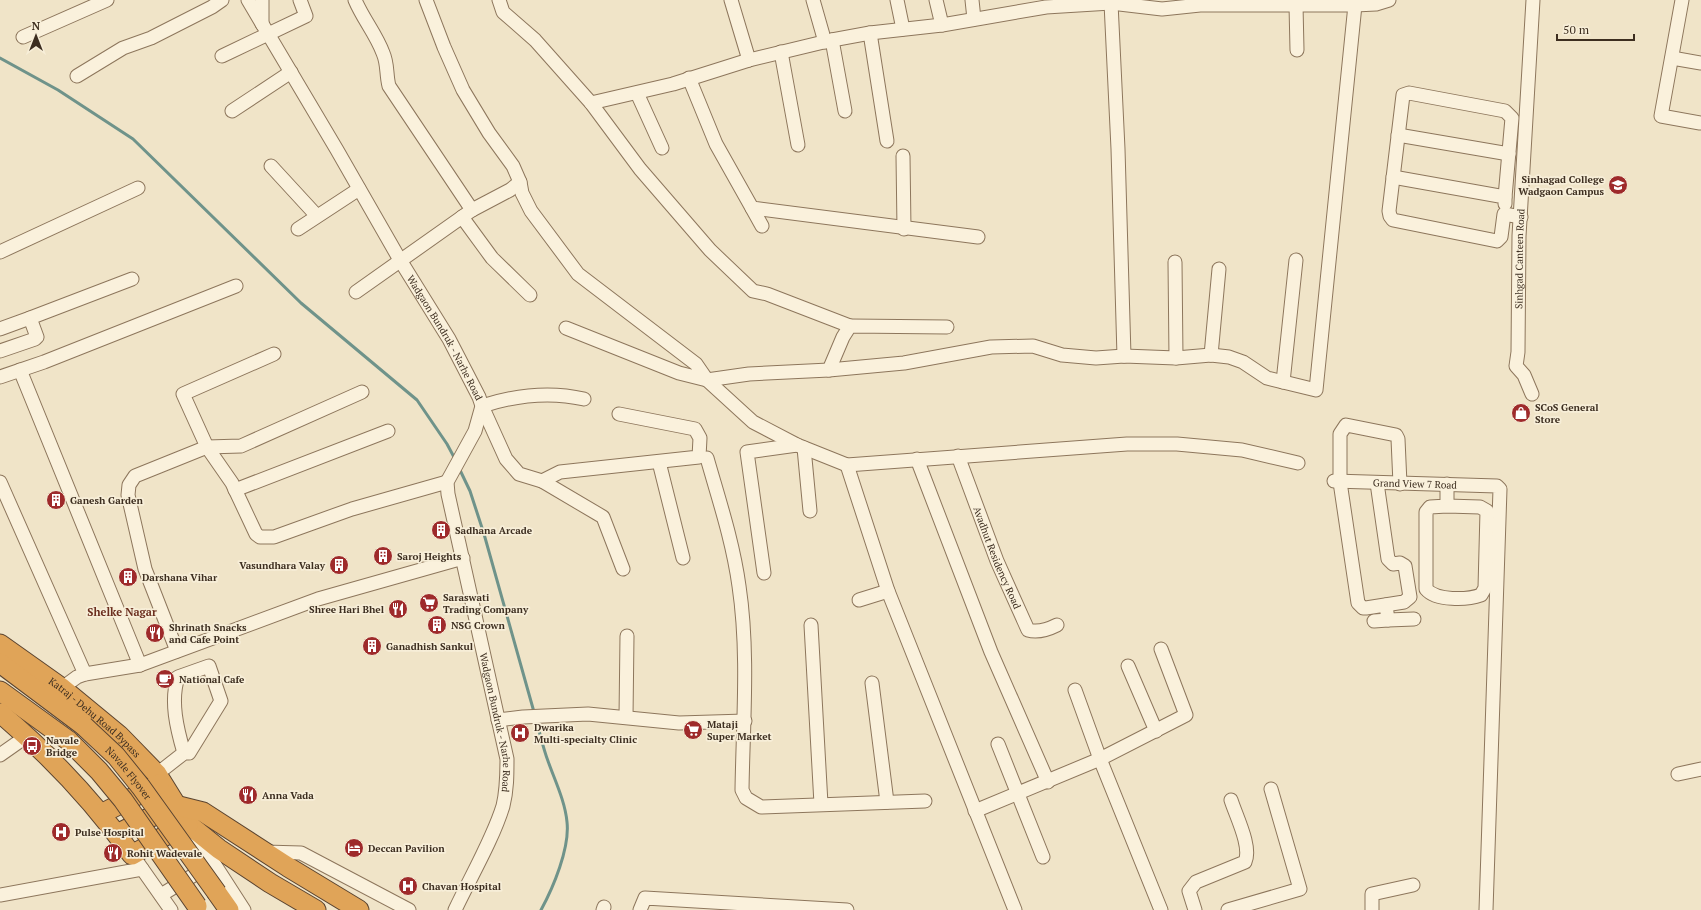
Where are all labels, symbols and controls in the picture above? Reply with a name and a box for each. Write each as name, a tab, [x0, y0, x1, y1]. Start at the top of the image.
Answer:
north arrow	[16, 16, 56, 56]
scale bar	[1557, 16, 1634, 42]
text: N	[32, 19, 41, 33]
text: 50 m	[1563, 22, 1590, 37]
place label: Sinhagad College Wadgaon Campus	[1518, 173, 1605, 198]
school or university icon: Sinhagad College Wadgaon Campus	[1607, 174, 1629, 196]
street label: Sinhgad Canteen Road	[1512, 208, 1527, 309]
street label: Wadgaon Bundruk - Narhe Road	[404, 273, 486, 403]
place label: SCoS General Store	[1535, 401, 1599, 426]
shop icon: SCoS General Store	[1510, 402, 1532, 424]
street label: Grand View 7 Road	[1373, 476, 1458, 491]
building icon: Ganesh Garden	[45, 489, 67, 511]
place label: Ganesh Garden	[70, 494, 143, 507]
street label: Avadhut Residency Road	[971, 505, 1024, 611]
building icon: Sadhana Arcade	[430, 519, 452, 541]
place label: Sadhana Arcade	[455, 524, 533, 537]
building icon: Saroj Heights	[372, 545, 394, 567]
place label: Saroj Heights	[397, 550, 462, 563]
building icon: Vasundhara Valay	[328, 554, 350, 576]
place label: Vasundhara Valay	[239, 559, 326, 572]
building icon: Darshana Vihar	[117, 566, 139, 588]
place label: Darshana Vihar	[142, 571, 218, 584]
place label: Saraswati Trading Company	[443, 591, 529, 616]
supermarket icon: Saraswati Trading Company	[418, 592, 440, 614]
restaurant icon: Shree Hari Bhel	[387, 598, 409, 620]
place label: Shree Hari Bhel	[309, 603, 385, 616]
district label: Shelke Nagar	[87, 605, 157, 619]
building icon: NSG Crown	[426, 614, 448, 636]
place label: NSG Crown	[451, 619, 505, 632]
place label: Shrinath Snacks and Cafe Point	[169, 621, 247, 646]
restaurant icon: Shrinath Snacks and Cafe Point	[144, 622, 166, 644]
building icon: Ganadhish Sankul	[361, 635, 383, 657]
place label: Ganadhish Sankul	[386, 640, 474, 653]
street label: Wadgaon Bundruk - Narhe Road	[477, 652, 514, 793]
cafe icon: National Cafe	[154, 668, 176, 690]
place label: National Cafe	[179, 673, 245, 686]
street label: Katraj - Dehu Road Bypass	[46, 674, 144, 760]
place label: Mataji Super Market	[707, 718, 772, 743]
supermarket icon: Mataji Super Market	[682, 719, 704, 741]
place label: Dwarika Multi-specialty Clinic	[534, 721, 637, 746]
hospital icon: Dwarika Multi-specialty Clinic	[509, 722, 531, 744]
place label: Navale Bridge	[46, 734, 79, 759]
bus stop icon: Navale Bridge	[21, 735, 43, 757]
street label: Navale Flyover	[103, 743, 155, 802]
restaurant icon: Anna Vada	[237, 784, 259, 806]
place label: Anna Vada	[262, 789, 314, 802]
hospital icon: Pulse Hospital	[50, 821, 72, 843]
place label: Pulse Hospital	[75, 826, 145, 839]
hotel icon: Deccan Pavilion	[343, 837, 365, 859]
restaurant icon: Rohit Wadevale	[102, 842, 124, 864]
place label: Deccan Pavilion	[368, 842, 445, 855]
place label: Rohit Wadevale	[127, 847, 203, 860]
hospital icon: Chavan Hospital	[397, 875, 419, 897]
place label: Chavan Hospital	[422, 880, 502, 893]

